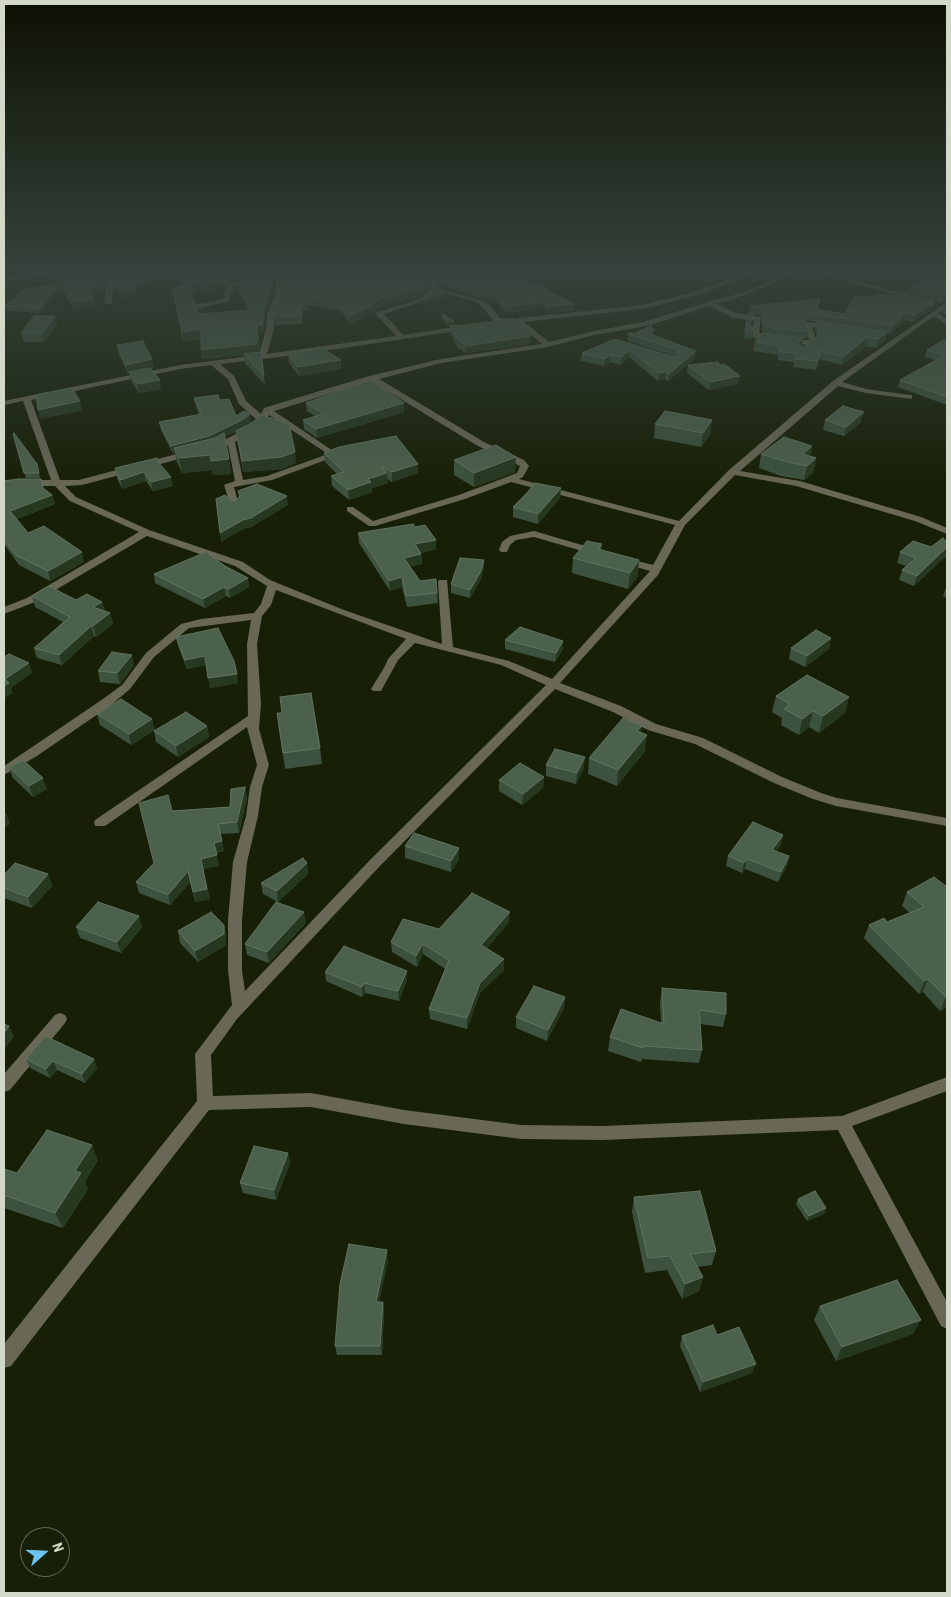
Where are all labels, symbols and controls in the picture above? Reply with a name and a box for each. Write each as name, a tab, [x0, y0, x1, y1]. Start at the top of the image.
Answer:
north arrow	[20, 1527, 70, 1577]
text: N	[49, 1540, 67, 1554]

